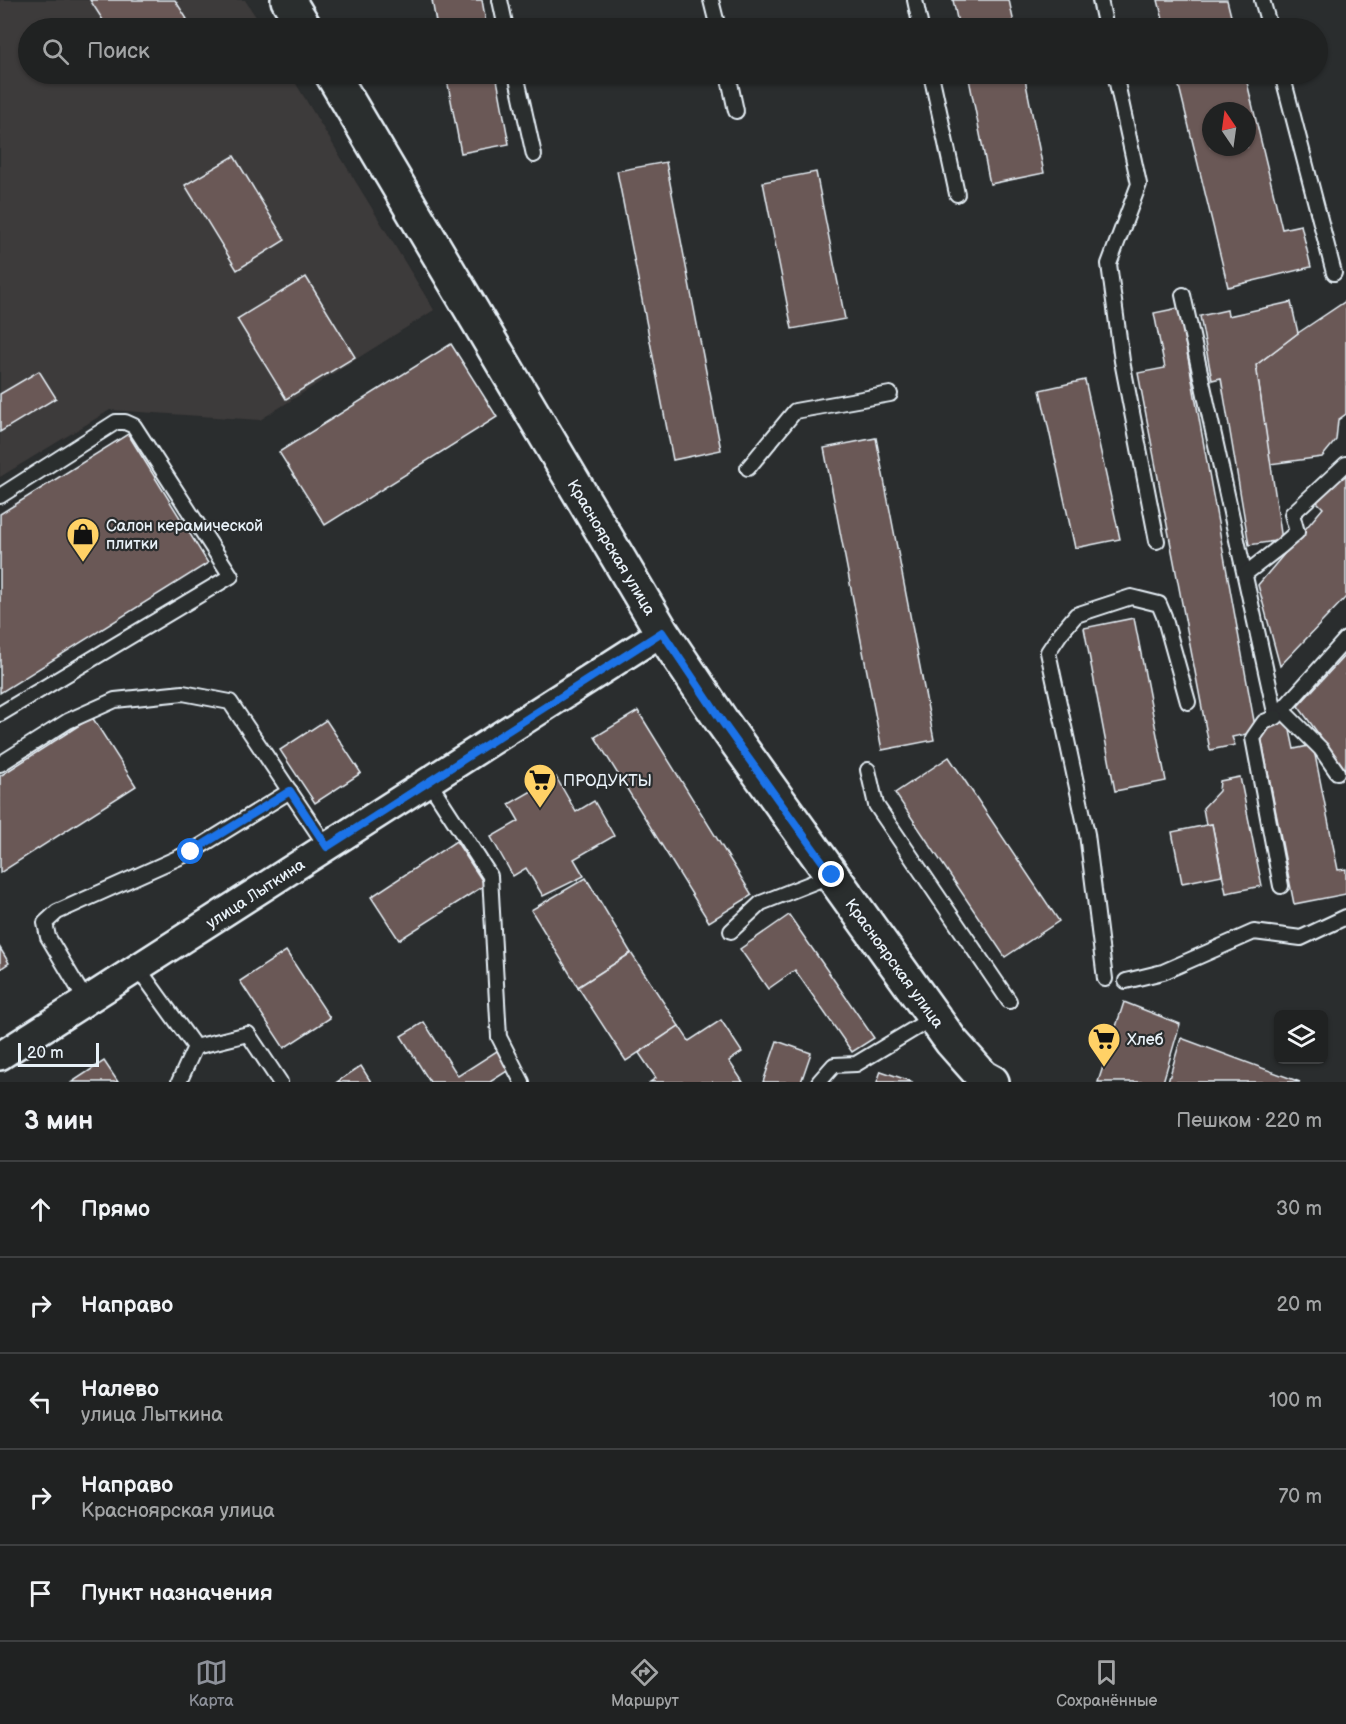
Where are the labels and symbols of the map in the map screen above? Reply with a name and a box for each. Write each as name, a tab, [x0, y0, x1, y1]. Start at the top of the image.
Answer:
north arrow	[1202, 102, 1256, 156]
street label: Красноярская улица	[563, 476, 659, 620]
shop icon: Салон керамической плитки	[65, 516, 101, 563]
place label: Салон керамической плитки	[106, 517, 263, 554]
supermarket icon: ПРОДУКТЫ	[522, 762, 558, 809]
place label: ПРОДУКТЫ	[563, 772, 652, 791]
route start	[177, 838, 203, 864]
street label: улица Лыткина	[203, 855, 309, 933]
route end	[818, 861, 844, 887]
street label: Красноярская улица	[841, 896, 947, 1033]
supermarket icon: Хлеб	[1086, 1021, 1122, 1068]
place label: Хлеб	[1127, 1031, 1164, 1050]
scale bar	[18, 1040, 99, 1068]

